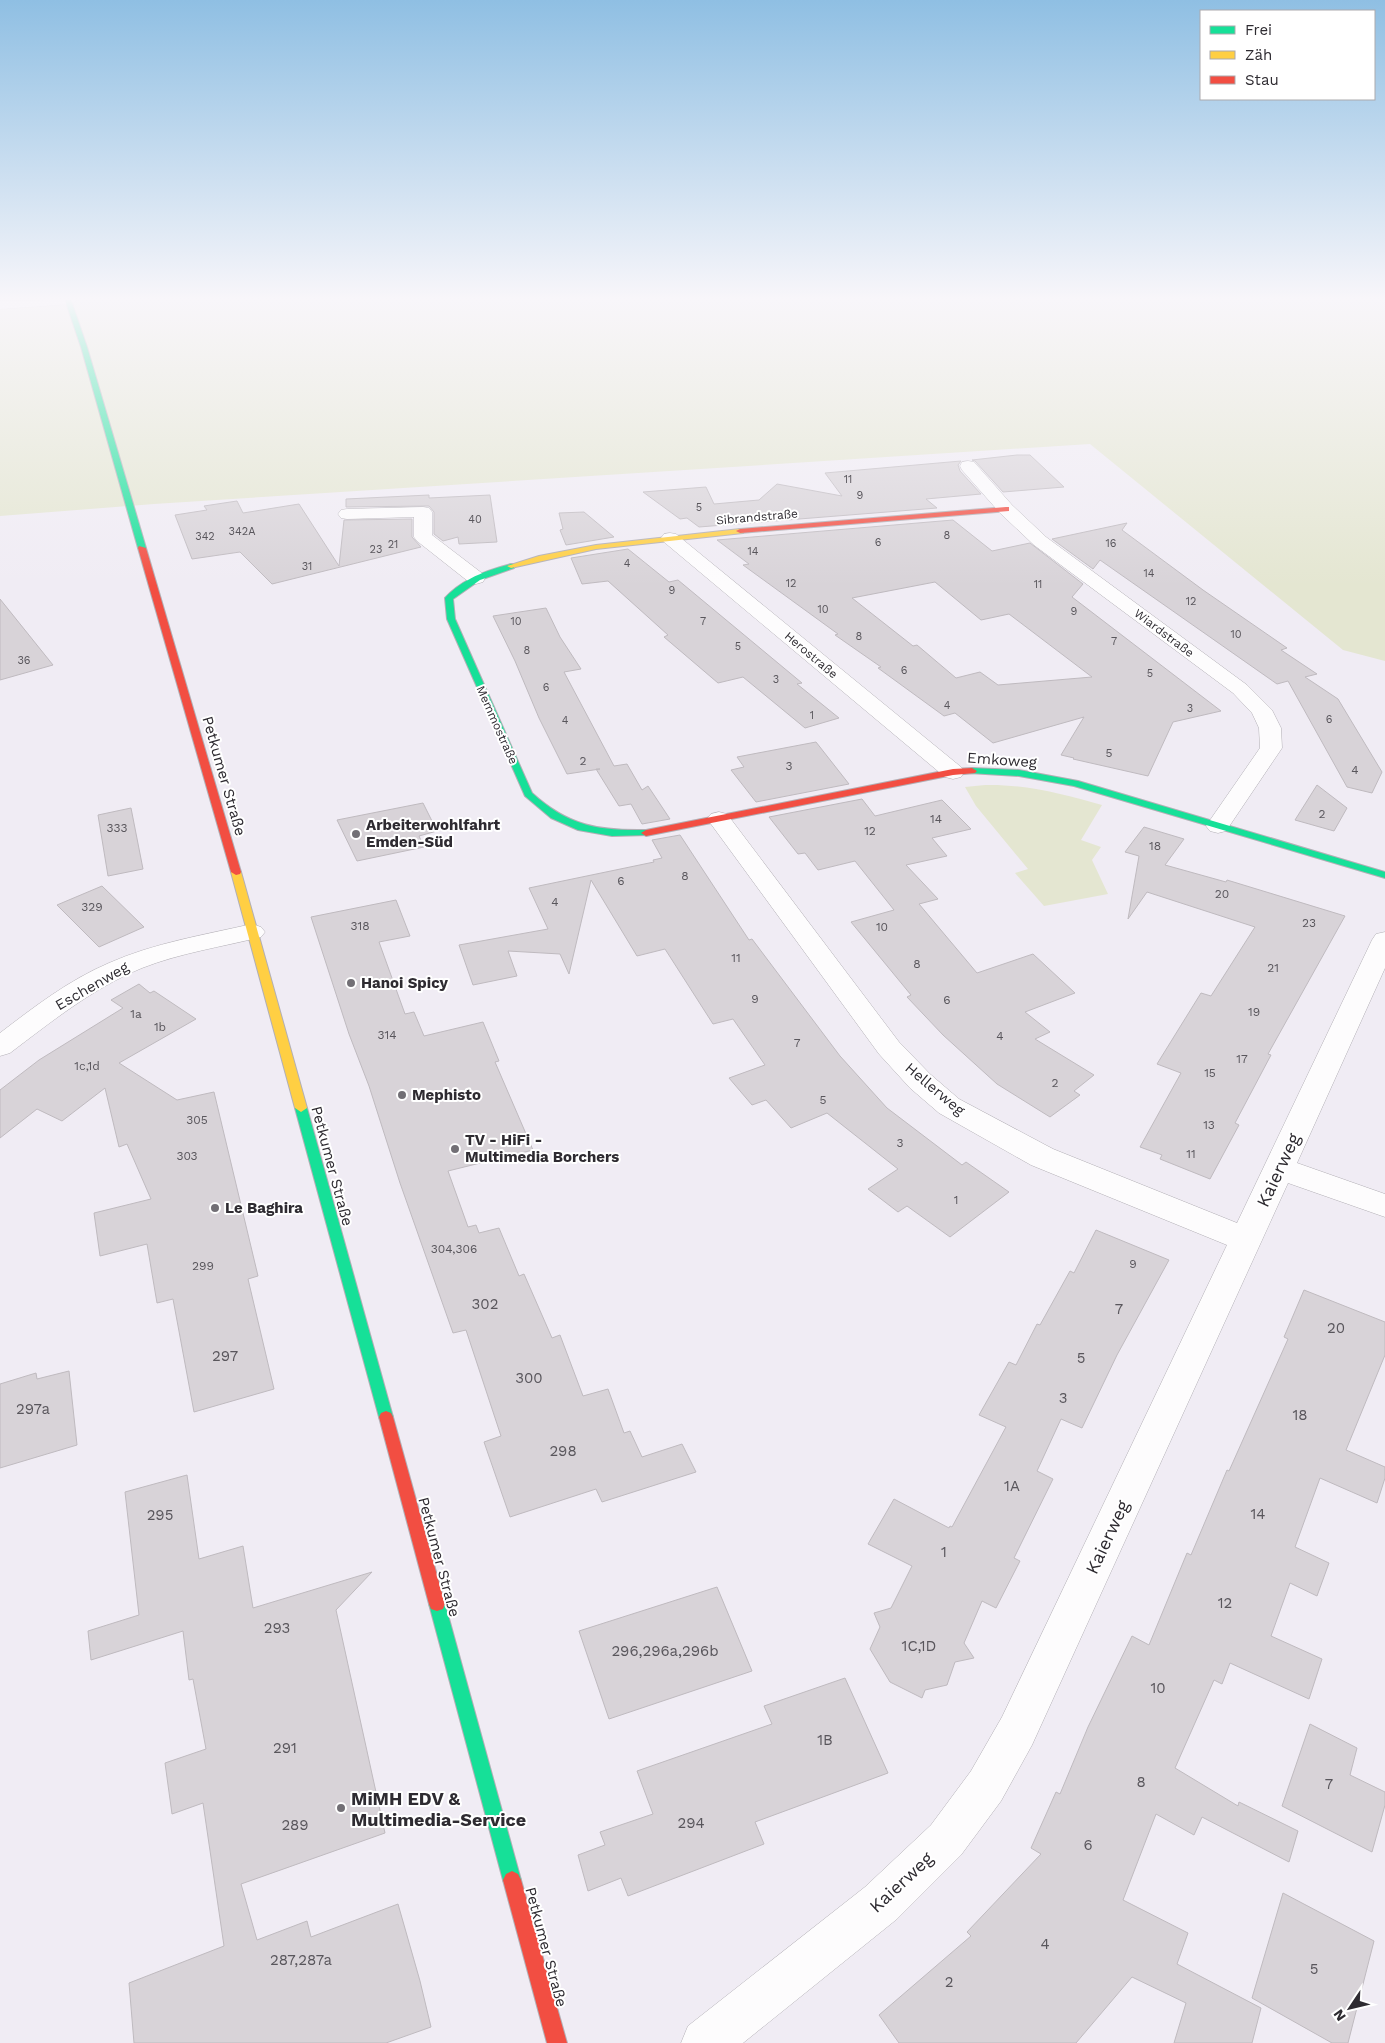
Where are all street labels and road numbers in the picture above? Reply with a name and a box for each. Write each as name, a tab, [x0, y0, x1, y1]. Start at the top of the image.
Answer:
street label: Sibrandstraße	[716, 506, 799, 528]
street label: Wiardstraße	[1131, 606, 1197, 660]
street label: Herostraße	[782, 629, 840, 681]
street label: Memmostraße	[473, 684, 521, 766]
street label: Petkumer Straße	[198, 714, 250, 838]
street label: Emkoweg	[967, 749, 1037, 771]
street label: Eschenweg	[52, 958, 132, 1014]
street label: Hellerweg	[901, 1059, 969, 1119]
street label: Petkumer Straße	[307, 1104, 357, 1228]
street label: Kaierweg	[1252, 1129, 1304, 1210]
street label: Petkumer Straße	[414, 1495, 464, 1619]
street label: Kaierweg	[1081, 1496, 1133, 1577]
street label: Kaierweg	[865, 1847, 937, 1917]
street label: Petkumer Straße	[521, 1885, 571, 2009]

